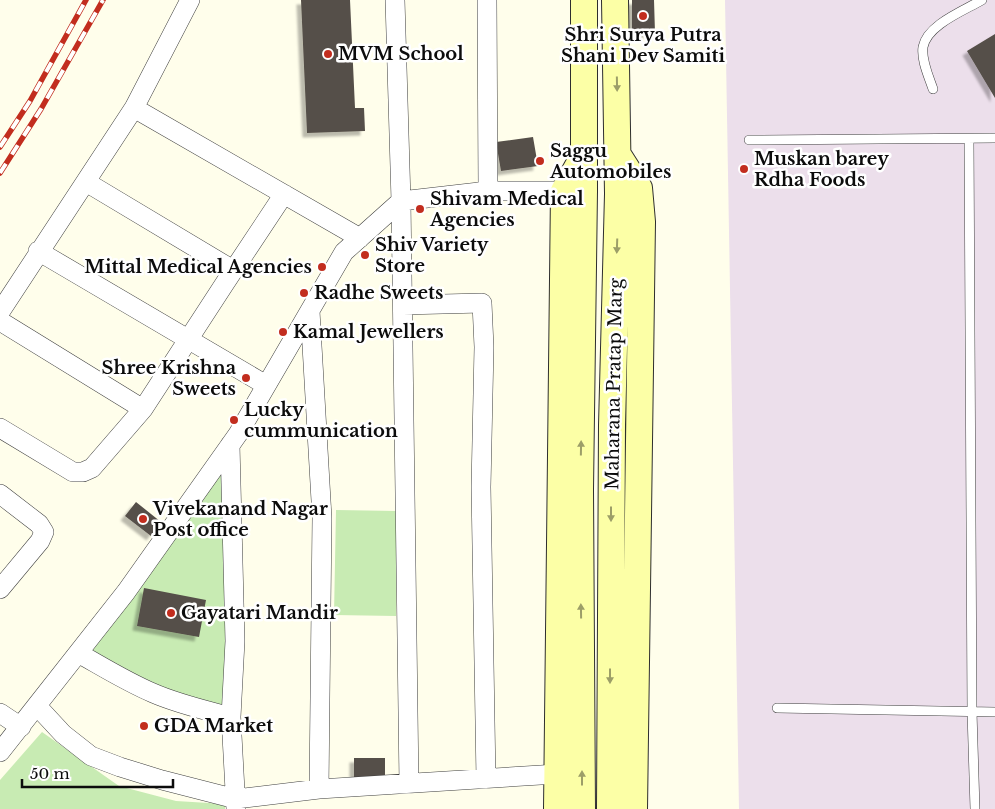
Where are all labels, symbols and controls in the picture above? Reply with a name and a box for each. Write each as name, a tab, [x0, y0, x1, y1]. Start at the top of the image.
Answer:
marker: Shri Surya Putra Shani Dev Samiti	[637, 10, 649, 22]
place label: Shri Surya Putra Shani Dev Samiti	[561, 24, 725, 67]
place label: MVM School	[338, 43, 464, 65]
marker: MVM School	[322, 48, 334, 60]
one-way arrow	[613, 76, 621, 92]
place label: Saggu Automobiles	[549, 140, 671, 183]
place label: Muskan barey Rdha Foods	[754, 148, 889, 191]
marker: Saggu Automobiles	[534, 155, 546, 167]
marker: Muskan barey Rdha Foods	[738, 163, 750, 175]
place label: Shivam Medical Agencies	[429, 188, 584, 231]
marker: Shivam Medical Agencies	[414, 203, 426, 215]
place label: Shiv Variety Store	[375, 234, 489, 277]
one-way arrow	[613, 238, 621, 254]
marker: Shiv Variety Store	[359, 249, 371, 261]
place label: Mittal Medical Agencies	[84, 256, 312, 278]
marker: Mittal Medical Agencies	[316, 261, 328, 273]
street label: Maharana Pratap Marg	[601, 278, 627, 490]
place label: Radhe Sweets	[314, 282, 443, 304]
marker: Radhe Sweets	[298, 287, 310, 299]
place label: Kamal Jewellers	[293, 321, 444, 343]
marker: Kamal Jewellers	[277, 326, 289, 338]
place label: Shree Krishna Sweets	[102, 357, 237, 400]
marker: Shree Krishna Sweets	[240, 372, 252, 384]
place label: Lucky cummunication	[244, 399, 398, 442]
marker: Lucky cummunication	[228, 414, 240, 426]
one-way arrow	[577, 440, 585, 456]
place label: Vivekanand Nagar Post office	[152, 498, 328, 541]
one-way arrow	[607, 506, 615, 522]
marker: Vivekanand Nagar Post office	[137, 513, 149, 525]
place label: Gayatari Mandir	[181, 602, 338, 624]
one-way arrow	[577, 603, 585, 619]
marker: Gayatari Mandir	[165, 607, 177, 619]
one-way arrow	[606, 668, 614, 684]
place label: GDA Market	[154, 715, 273, 737]
marker: GDA Market	[138, 720, 150, 732]
scale bar	[22, 756, 174, 788]
text: 50 m	[30, 764, 70, 783]
one-way arrow	[579, 770, 587, 786]

